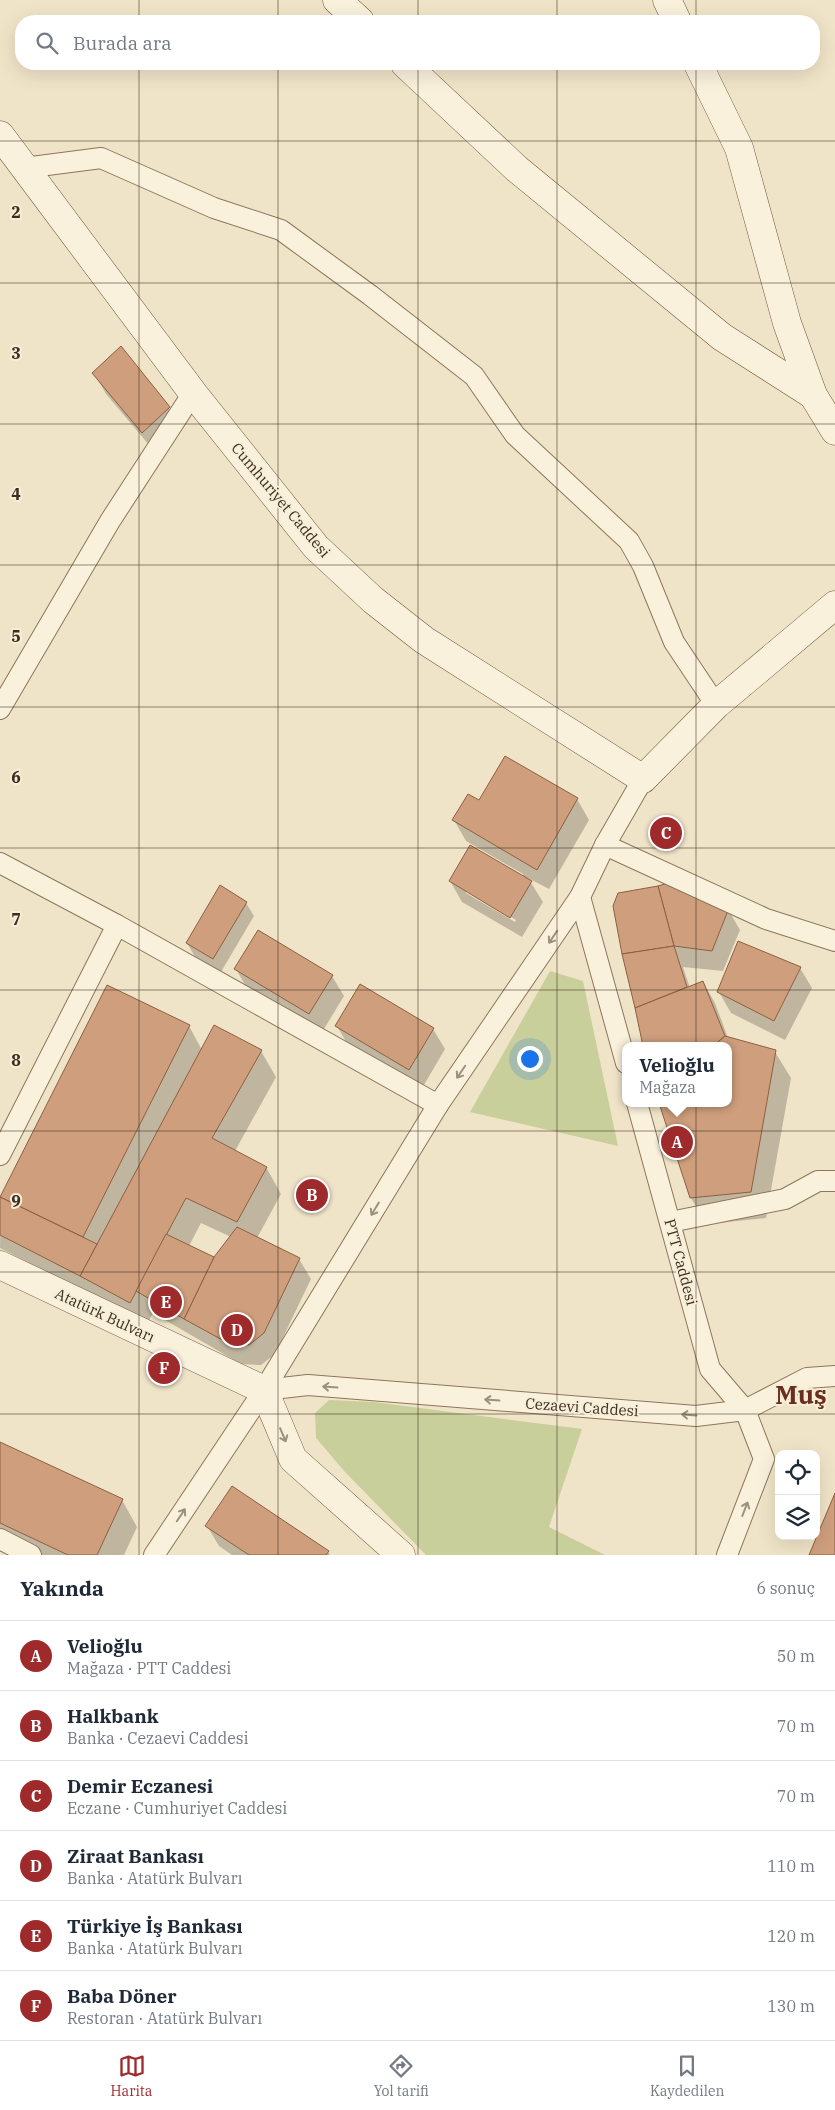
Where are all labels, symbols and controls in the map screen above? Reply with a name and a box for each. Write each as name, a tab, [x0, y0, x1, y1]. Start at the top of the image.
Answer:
search box	[15, 15, 820, 70]
icon: search	[33, 29, 61, 57]
text: Burada ara	[73, 31, 172, 55]
text: 2	[11, 202, 21, 222]
text: 3	[11, 343, 21, 363]
street label: Cumhuriyet Caddesi	[227, 439, 335, 562]
text: 4	[11, 484, 21, 504]
text: 5	[11, 626, 21, 646]
text: 6	[11, 767, 21, 787]
pin: C	[650, 814, 682, 852]
text: 7	[11, 909, 21, 929]
one-way arrow	[548, 930, 558, 944]
popup	[622, 1042, 732, 1107]
your location	[517, 1046, 543, 1072]
text: 8	[11, 1050, 21, 1070]
text: Velioğlu	[639, 1053, 715, 1077]
one-way arrow	[456, 1064, 466, 1078]
text: Mağaza	[639, 1077, 696, 1097]
pin: A	[661, 1123, 693, 1161]
pin: B	[296, 1176, 328, 1214]
text: 9	[11, 1191, 21, 1211]
one-way arrow	[369, 1202, 379, 1216]
street label: PTT Caddesi	[660, 1217, 702, 1308]
pin: E	[150, 1283, 182, 1321]
street label: Atatürk Bulvarı	[52, 1284, 158, 1347]
pin: D	[221, 1311, 253, 1349]
pin: F	[148, 1349, 180, 1387]
district label: Muş	[775, 1378, 827, 1411]
one-way arrow	[323, 1382, 339, 1392]
street label: Cezaevi Caddesi	[525, 1394, 640, 1420]
one-way arrow	[485, 1395, 501, 1404]
one-way arrow	[682, 1410, 698, 1419]
one-way arrow	[279, 1427, 288, 1442]
map controls	[775, 1450, 820, 1540]
button: locate	[775, 1450, 820, 1495]
button: layers	[775, 1495, 820, 1540]
one-way arrow	[741, 1502, 750, 1518]
one-way arrow	[176, 1508, 186, 1522]
text: Yakında	[20, 1574, 104, 1602]
text: 6 sonuç	[756, 1578, 815, 1598]
text: Velioğlu	[67, 1634, 143, 1658]
text: A	[30, 1646, 42, 1666]
text: 50 m	[777, 1646, 815, 1666]
text: Mağaza · PTT Caddesi	[67, 1658, 231, 1678]
text: Halkbank	[67, 1704, 159, 1728]
text: B	[30, 1716, 42, 1736]
text: 70 m	[777, 1716, 815, 1736]
text: Banka · Cezaevi Caddesi	[67, 1728, 249, 1748]
text: Demir Eczanesi	[67, 1774, 213, 1798]
text: C	[31, 1786, 41, 1806]
text: 70 m	[777, 1786, 815, 1806]
text: Eczane · Cumhuriyet Caddesi	[67, 1798, 287, 1818]
text: Ziraat Bankası	[67, 1844, 204, 1868]
text: D	[30, 1856, 42, 1876]
text: 110 m	[767, 1856, 815, 1876]
text: Banka · Atatürk Bulvarı	[67, 1868, 243, 1888]
text: Türkiye İş Bankası	[67, 1914, 243, 1938]
text: E	[31, 1926, 41, 1946]
text: 120 m	[767, 1926, 815, 1946]
text: Banka · Atatürk Bulvarı	[67, 1938, 243, 1958]
text: Baba Döner	[67, 1984, 177, 2008]
text: F	[31, 1996, 41, 2016]
text: 130 m	[767, 1996, 815, 2016]
text: Restoran · Atatürk Bulvarı	[67, 2008, 262, 2028]
tab: Harita	[111, 2052, 152, 2100]
tab: Yol tarifi	[374, 2052, 429, 2100]
tab: Kaydedilen	[650, 2052, 724, 2100]

